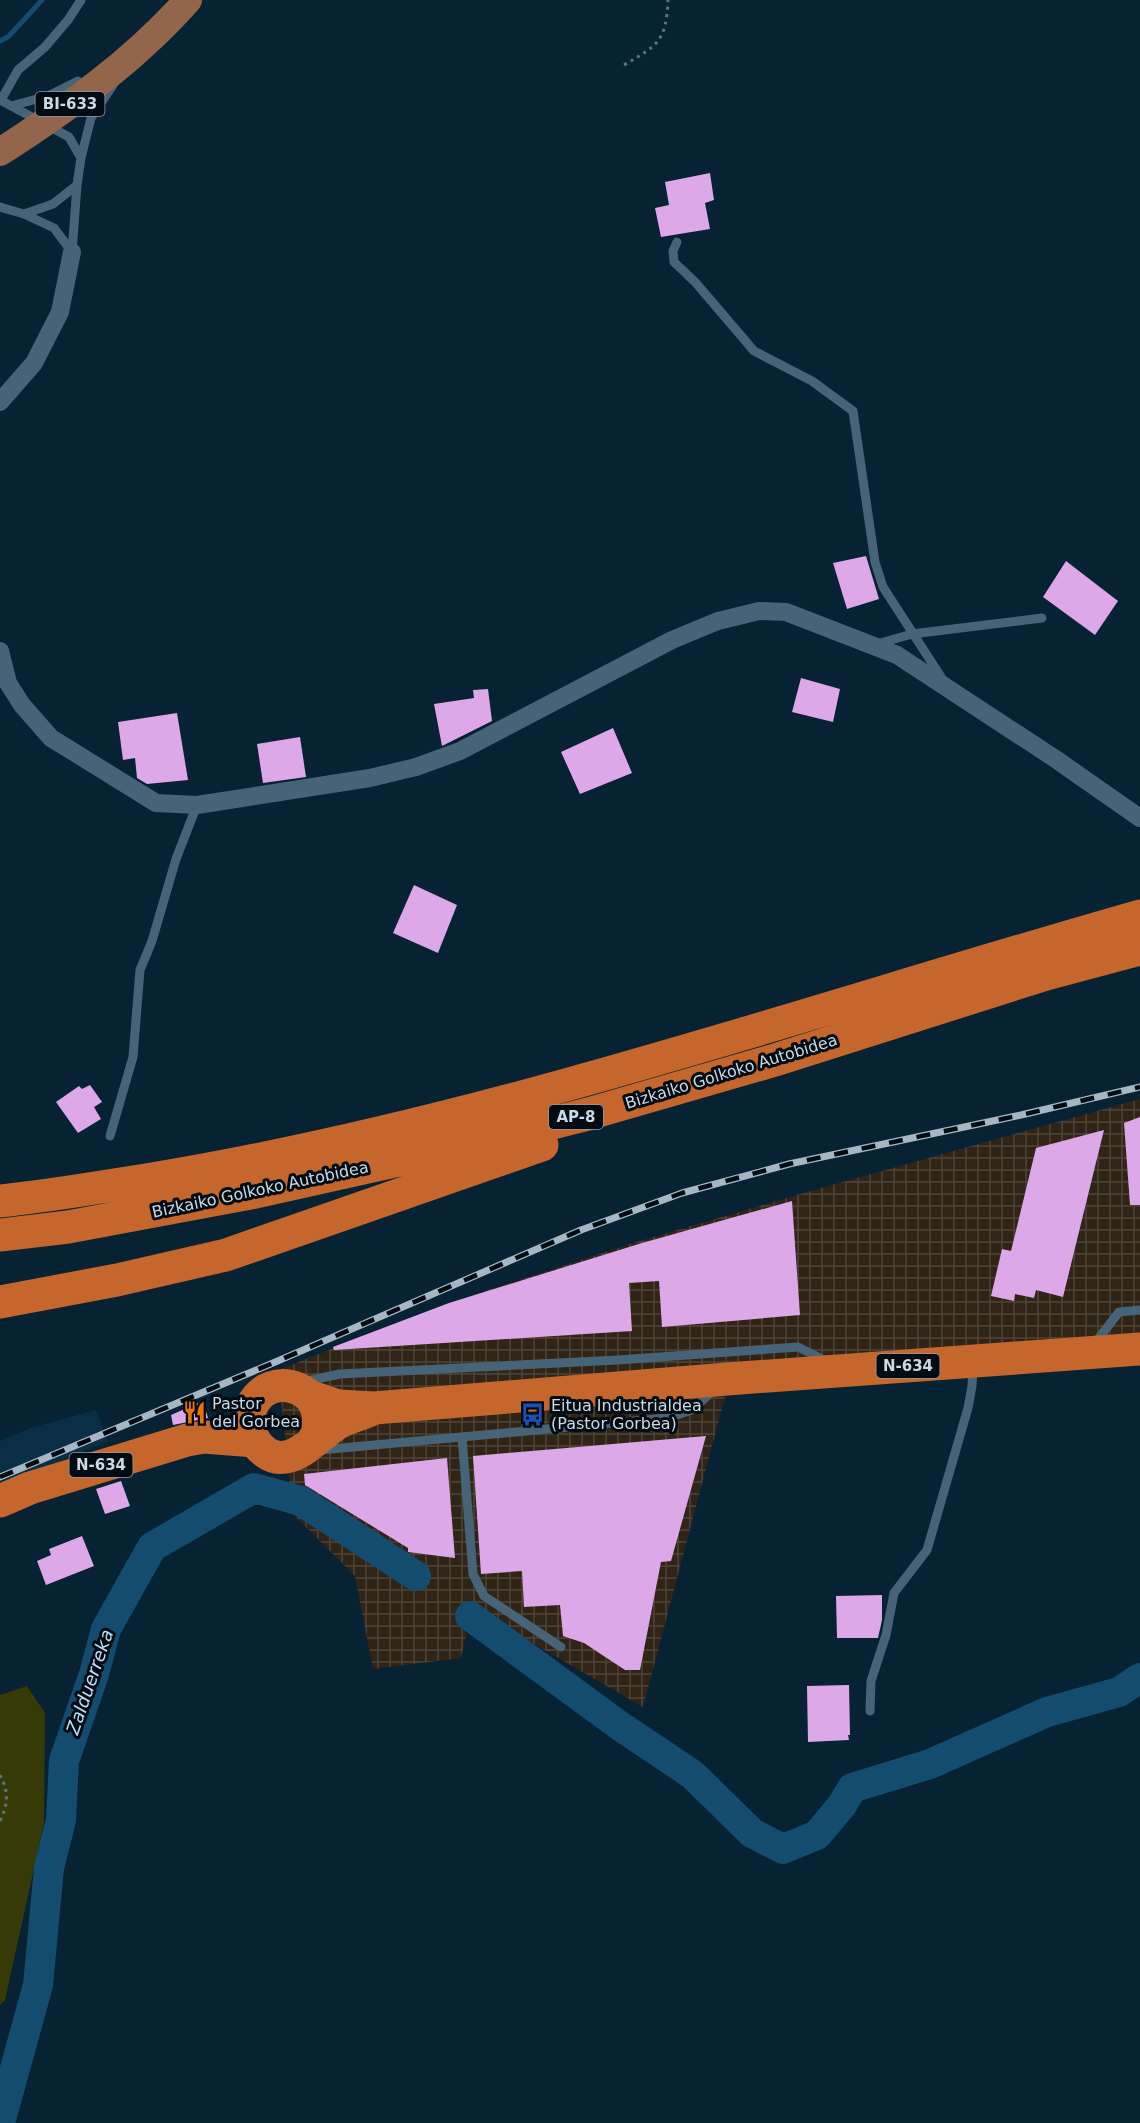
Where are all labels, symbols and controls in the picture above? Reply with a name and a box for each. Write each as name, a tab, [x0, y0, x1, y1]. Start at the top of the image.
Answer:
road number: BI-633	[36, 92, 104, 116]
street label: Bizkaiko Golkoko Autobidea	[623, 1030, 840, 1113]
road number: AP-8	[549, 1105, 603, 1129]
street label: Bizkaiko Golkoko Autobidea	[150, 1157, 370, 1222]
road number: N-634	[876, 1354, 940, 1378]
place label: Pastor del Gorbea	[212, 1394, 300, 1431]
place label: Eitua Industrialdea (Pastor Gorbea)	[551, 1396, 702, 1433]
restaurant icon: Pastor del Gorbea	[181, 1399, 207, 1425]
bus stop icon: Eitua Industrialdea (Pastor Gorbea)	[520, 1401, 546, 1427]
road number: N-634	[70, 1453, 132, 1477]
water label: Zalduerreka	[61, 1627, 117, 1738]

